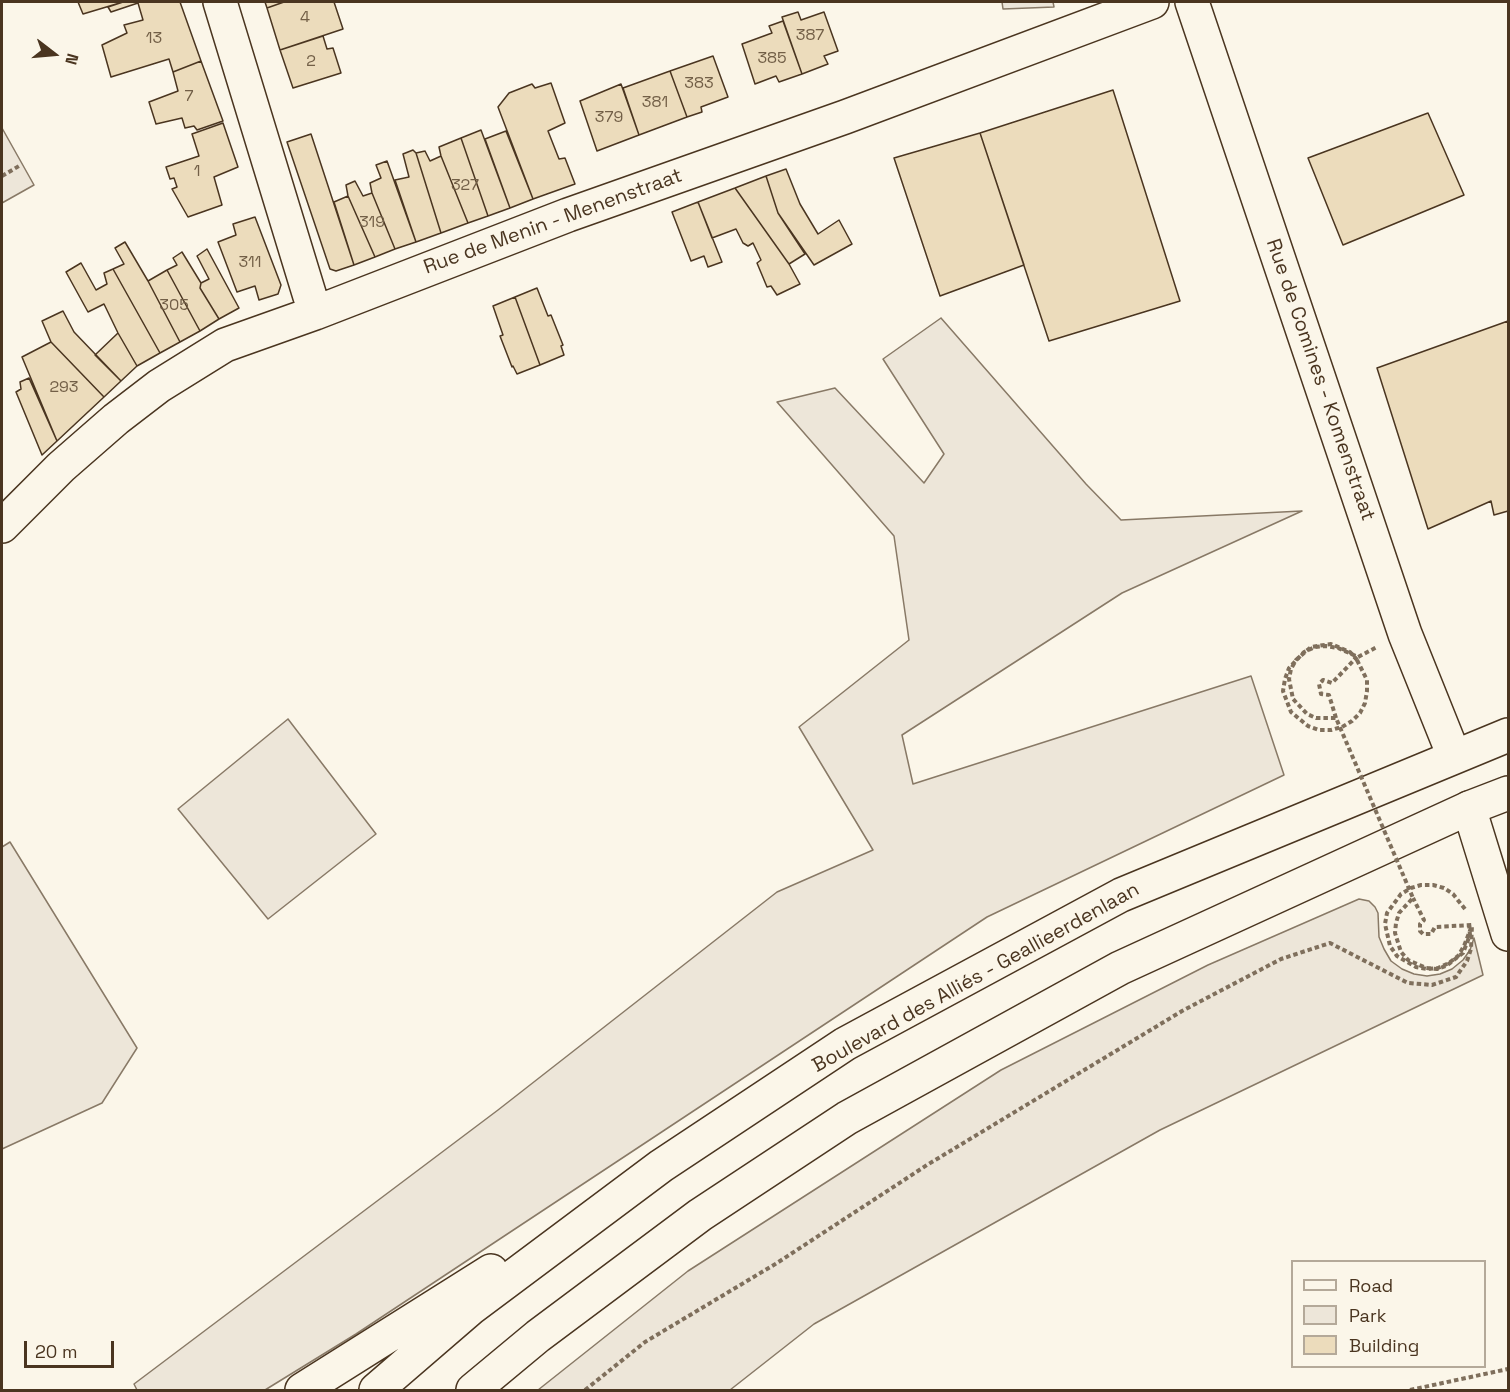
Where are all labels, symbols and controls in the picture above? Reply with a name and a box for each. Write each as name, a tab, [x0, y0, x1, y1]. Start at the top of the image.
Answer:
house number: 4	[300, 8, 310, 28]
north arrow	[24, 24, 84, 84]
house number: 387	[796, 26, 824, 46]
house number: 13	[146, 29, 162, 49]
house number: 385	[757, 49, 787, 69]
text: N	[60, 51, 83, 67]
house number: 2	[306, 52, 316, 72]
house number: 383	[684, 74, 714, 94]
house number: 7	[184, 87, 194, 107]
house number: 381	[642, 93, 668, 113]
house number: 379	[595, 108, 623, 128]
house number: 1	[194, 162, 200, 182]
street label: Rue de Menin - Menenstraat	[420, 164, 686, 280]
house number: 327	[451, 176, 479, 196]
house number: 319	[359, 213, 385, 233]
street label: Rue de Comines - Komenstraat	[1260, 236, 1380, 524]
house number: 311	[239, 253, 261, 273]
house number: 305	[159, 296, 189, 316]
house number: 293	[49, 378, 79, 398]
street label: Boulevard des Alliés - Geallieerdenlaan	[808, 878, 1144, 1078]
legend	[1291, 1260, 1486, 1368]
text: Road	[1349, 1274, 1393, 1297]
text: Park	[1349, 1304, 1386, 1327]
scale bar	[27, 1329, 117, 1367]
text: Building	[1349, 1334, 1419, 1357]
text: 20 m	[35, 1340, 78, 1363]

